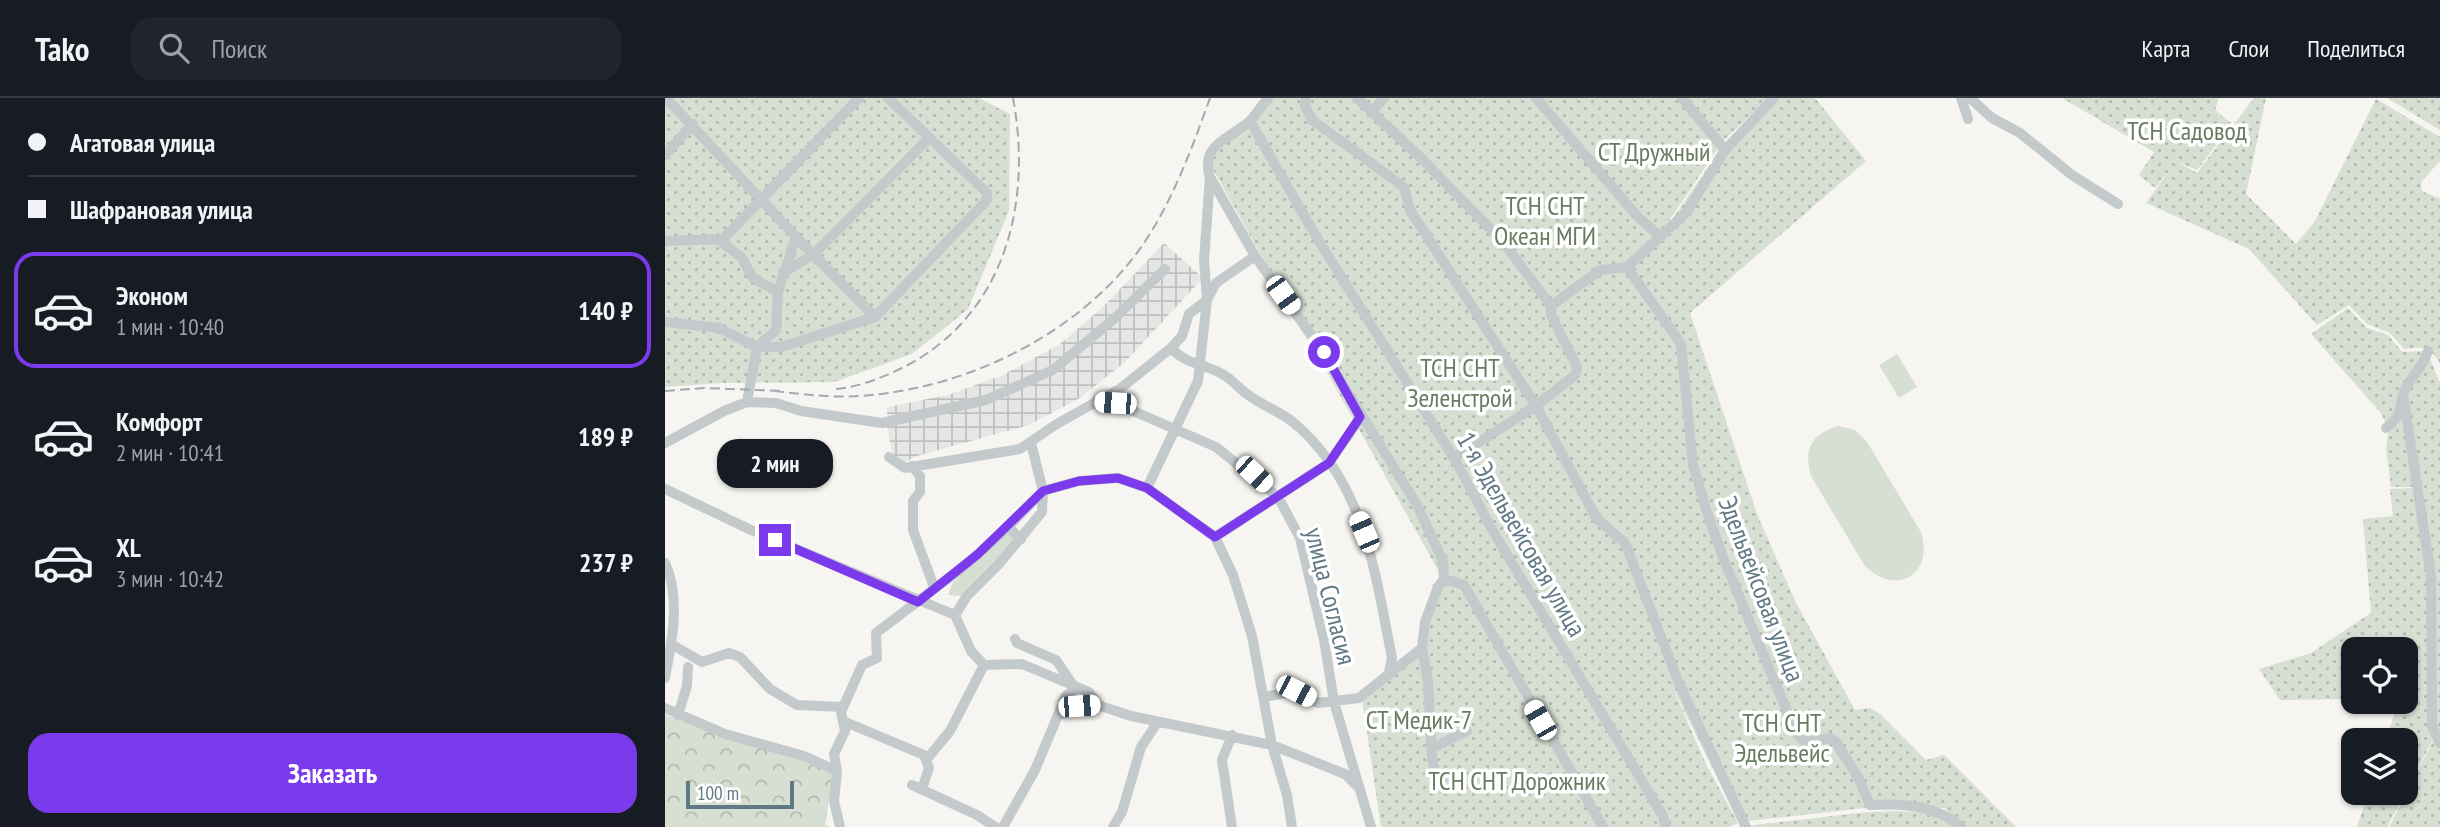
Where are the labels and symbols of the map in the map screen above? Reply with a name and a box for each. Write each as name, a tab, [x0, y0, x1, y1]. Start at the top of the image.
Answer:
park label: ТСН Садовод	[2127, 114, 2247, 147]
park label: СТ Дружный	[1598, 135, 1710, 168]
park label: ТСН СНТ Океан МГИ	[1494, 189, 1596, 252]
car	[1263, 272, 1304, 318]
route start	[1308, 336, 1340, 368]
park label: ТСН СНТ Зеленстрой	[1407, 351, 1513, 414]
car	[1094, 391, 1137, 415]
street label: 1-я Эдельвейсовая улица	[1450, 426, 1594, 642]
callout: 2 мин	[717, 438, 833, 488]
car	[1232, 452, 1277, 496]
street label: Эдельвейсовая улица	[1711, 492, 1813, 686]
car	[1347, 509, 1382, 555]
route end	[759, 524, 791, 556]
street label: улица Согласия	[1298, 524, 1364, 668]
car	[1273, 672, 1320, 710]
car	[1058, 694, 1101, 718]
car	[1521, 697, 1560, 743]
park label: СТ Медик-7	[1366, 703, 1472, 736]
park label: ТСН СНТ Эдельвейс	[1734, 706, 1830, 769]
park label: ТСН СНТ Дорожник	[1428, 764, 1606, 797]
scale bar	[686, 778, 795, 810]

